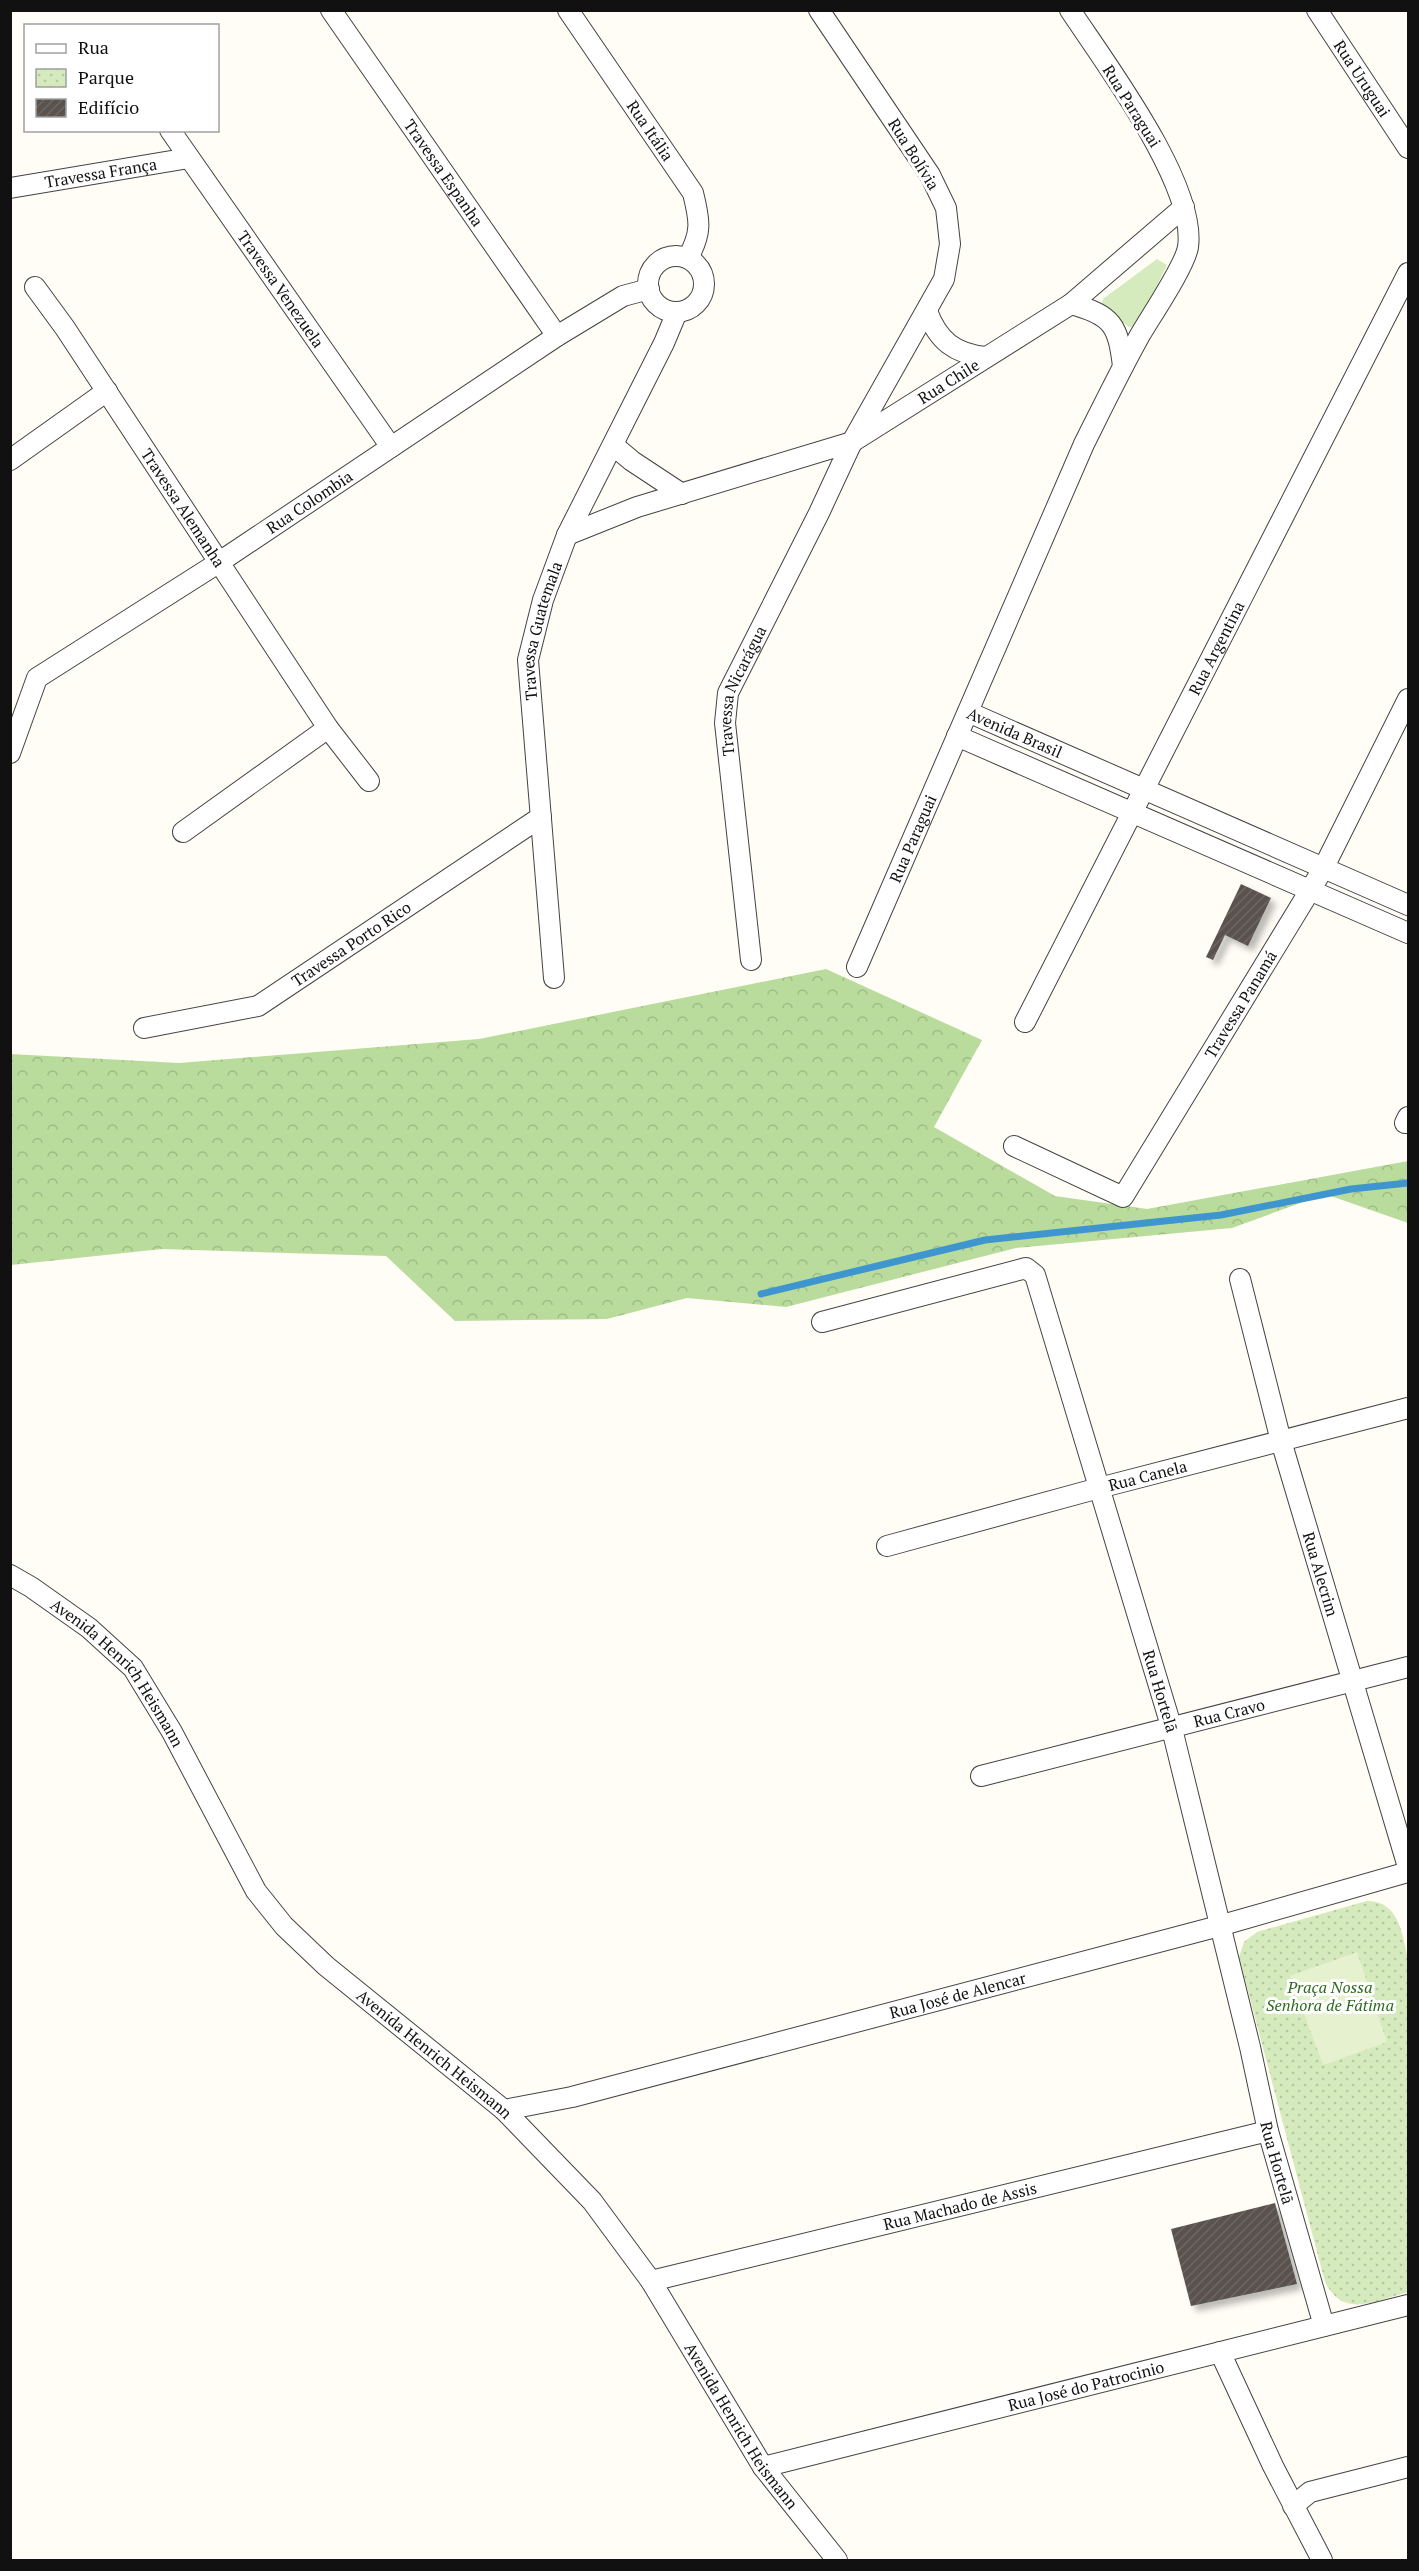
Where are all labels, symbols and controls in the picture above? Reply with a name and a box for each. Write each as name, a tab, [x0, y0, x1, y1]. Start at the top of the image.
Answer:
legend	[24, 24, 219, 132]
text: Rua	[78, 35, 109, 59]
street label: Rua Uruguai	[1329, 36, 1396, 121]
street label: Rua Paraguai	[1098, 60, 1166, 152]
text: Parque	[78, 65, 134, 89]
text: Edifício	[78, 95, 139, 119]
street label: Rua Itália	[622, 96, 679, 165]
street label: Rua Bolívia	[883, 114, 945, 194]
street label: Travessa Espanha	[399, 115, 489, 231]
street label: Travessa França	[43, 153, 159, 193]
street label: Travessa Venezuela	[232, 226, 329, 352]
street label: Rua Chile	[913, 354, 983, 409]
street label: Travessa Alemanha	[136, 444, 230, 571]
street label: Rua Colombia	[262, 465, 357, 539]
street label: Travessa Guatemala	[517, 558, 567, 701]
street label: Rua Argentina	[1183, 597, 1249, 699]
street label: Travessa Nicarágua	[714, 622, 771, 757]
street label: Avenida Brasil	[964, 702, 1066, 763]
street label: Rua Paraguai	[884, 791, 942, 886]
street label: Travessa Porto Rico	[287, 896, 415, 992]
street label: Travessa Panamá	[1199, 946, 1282, 1062]
street label: Rua Canela	[1106, 1455, 1189, 1496]
street label: Rua Alecrim	[1298, 1529, 1344, 1619]
street label: Avenida Henrich Heismann	[46, 1593, 189, 1751]
street label: Rua Hortelã	[1138, 1647, 1183, 1735]
street label: Rua Cravo	[1191, 1693, 1267, 1732]
street label: Rua José de Alencar	[887, 1966, 1029, 2024]
park label: Praça Nossa Senhora de Fátima	[1266, 1976, 1394, 2016]
street label: Avenida Henrich Heismann	[352, 1984, 518, 2124]
street label: Rua Hortelã	[1255, 2119, 1299, 2207]
street label: Rua Machado de Assis	[881, 2177, 1039, 2235]
street label: Avenida Henrich Heismann	[680, 2338, 804, 2514]
street label: Rua José do Patrocinio	[1006, 2356, 1167, 2416]

